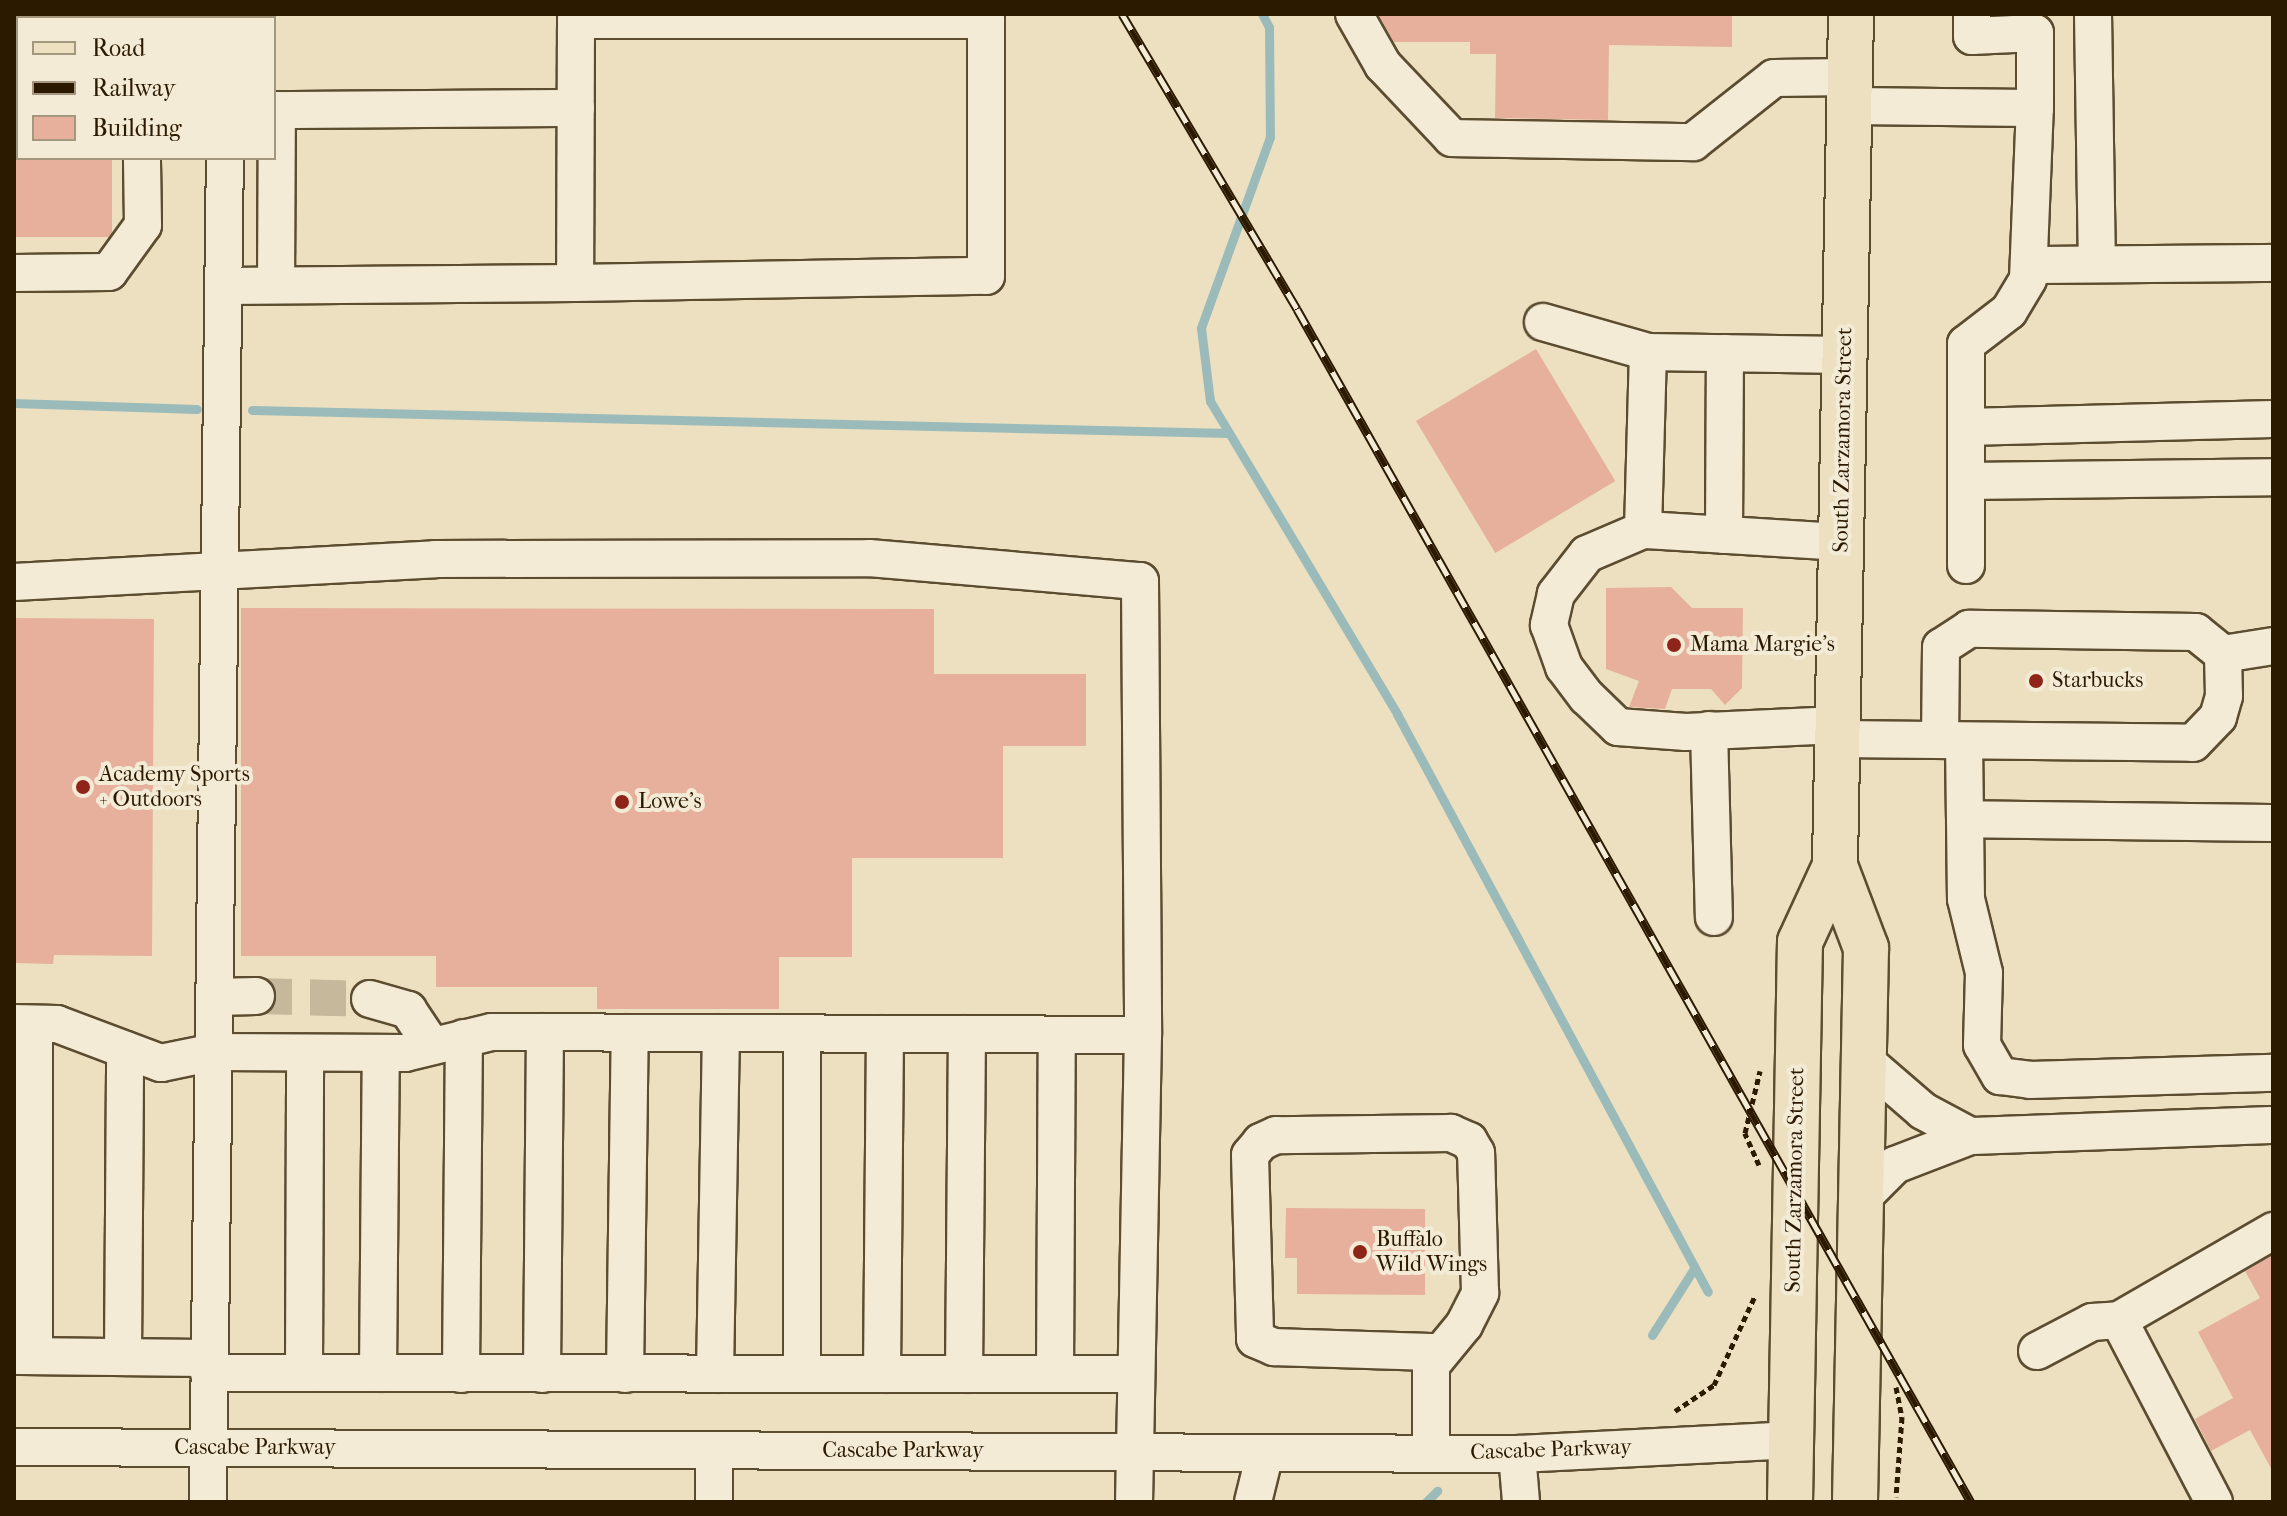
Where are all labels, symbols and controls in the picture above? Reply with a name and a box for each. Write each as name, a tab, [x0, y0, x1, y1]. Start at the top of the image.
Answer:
legend	[16, 16, 276, 160]
text: Road	[92, 34, 145, 62]
text: Railway	[92, 74, 175, 102]
text: Building	[92, 114, 182, 142]
street label: South Zarzamora Street	[1828, 327, 1858, 553]
place label: Mama Margie's	[1690, 632, 1835, 658]
marker: Mama Margie's	[1665, 636, 1683, 654]
place label: Starbucks	[2052, 668, 2143, 694]
marker: Starbucks	[2027, 672, 2045, 690]
place label: Academy Sports + Outdoors	[99, 761, 250, 812]
marker: Academy Sports + Outdoors	[74, 778, 92, 796]
place label: Lowe's	[638, 789, 702, 815]
marker: Lowe's	[613, 793, 631, 811]
street label: South Zarzamora Street	[1780, 1067, 1810, 1293]
place label: Buffalo Wild Wings	[1376, 1226, 1487, 1278]
marker: Buffalo Wild Wings	[1351, 1243, 1369, 1261]
street label: Cascabe Parkway	[1470, 1434, 1632, 1466]
street label: Cascabe Parkway	[174, 1435, 336, 1461]
street label: Cascabe Parkway	[822, 1438, 984, 1464]

